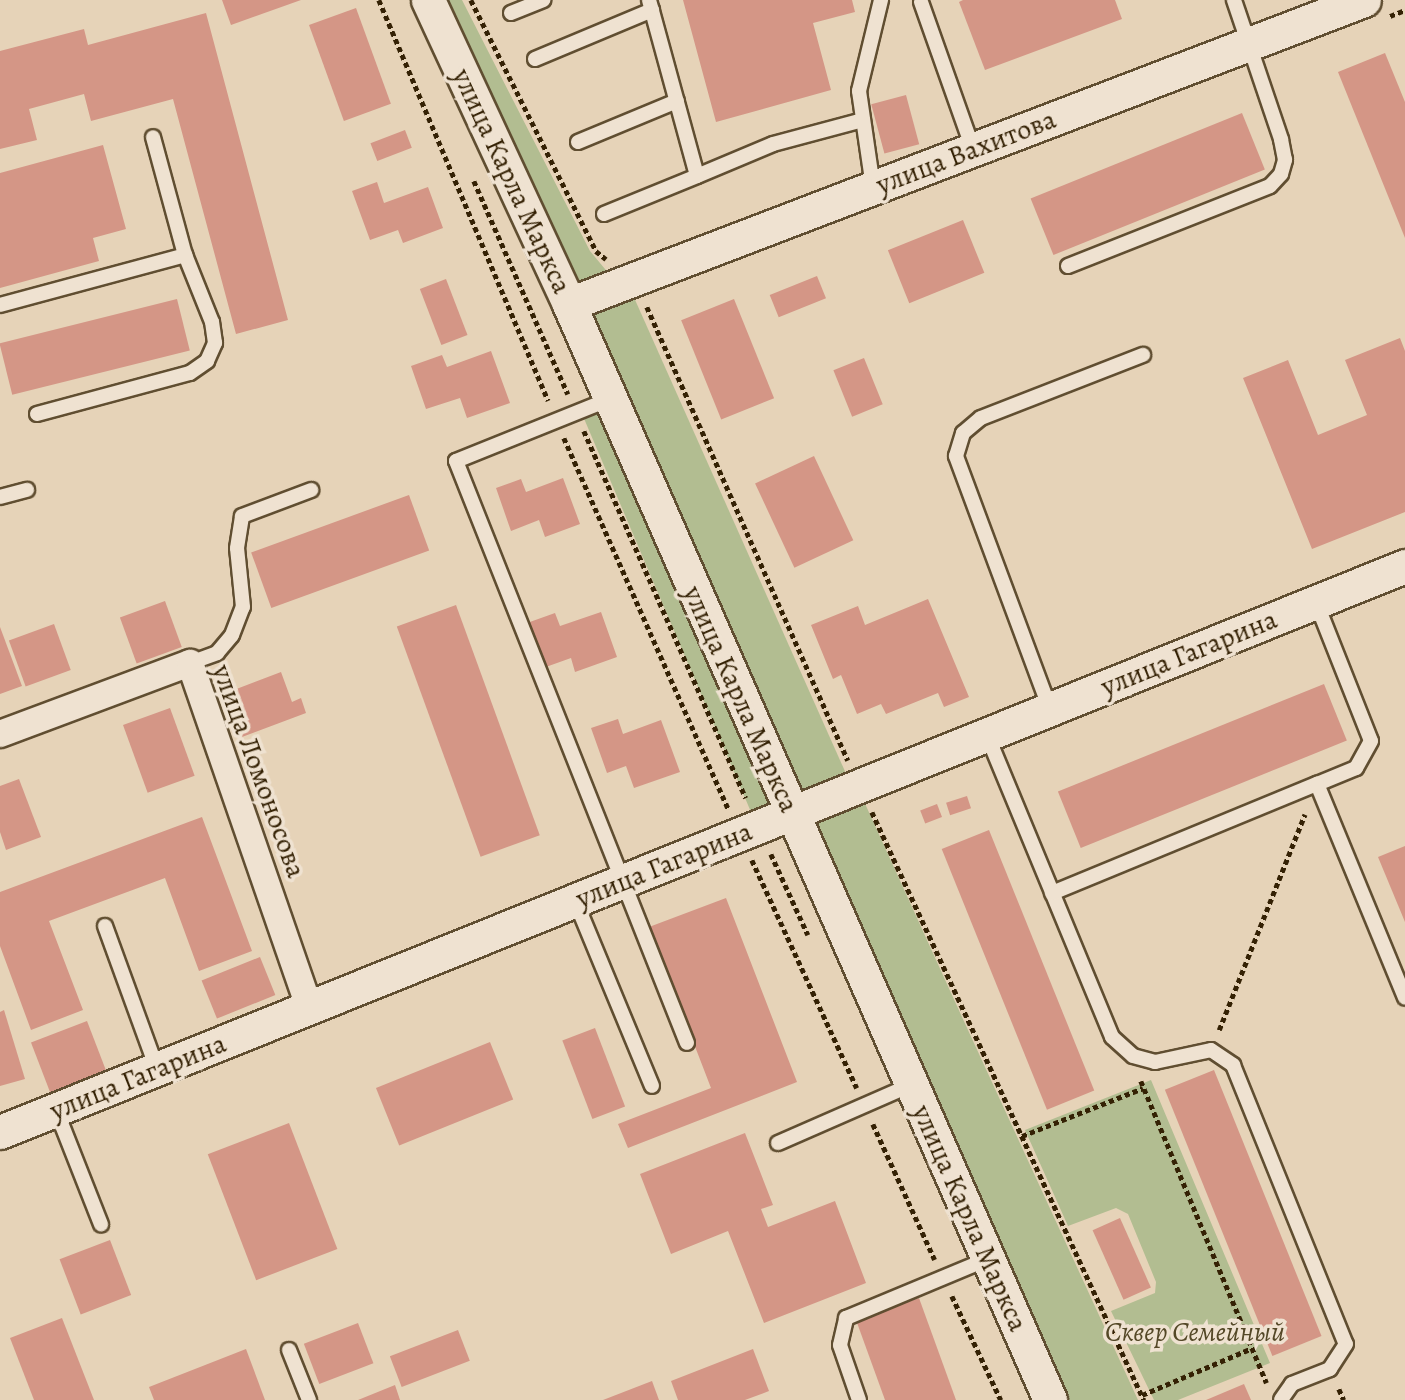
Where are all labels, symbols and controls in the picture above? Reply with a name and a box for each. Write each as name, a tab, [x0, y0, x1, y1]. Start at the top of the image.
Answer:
street label: улица Карла Маркса	[445, 63, 579, 299]
street label: улица Вахитова	[871, 102, 1061, 202]
street label: улица Карла Маркса	[676, 581, 806, 817]
street label: улица Гагарина	[1096, 602, 1282, 704]
street label: улица Ломоносова	[205, 660, 313, 882]
street label: улица Гагарина	[571, 814, 757, 916]
street label: улица Гагарина	[45, 1026, 231, 1128]
street label: улица Карла Маркса	[905, 1100, 1035, 1336]
park label: Сквер Семейный	[1105, 1315, 1285, 1349]

